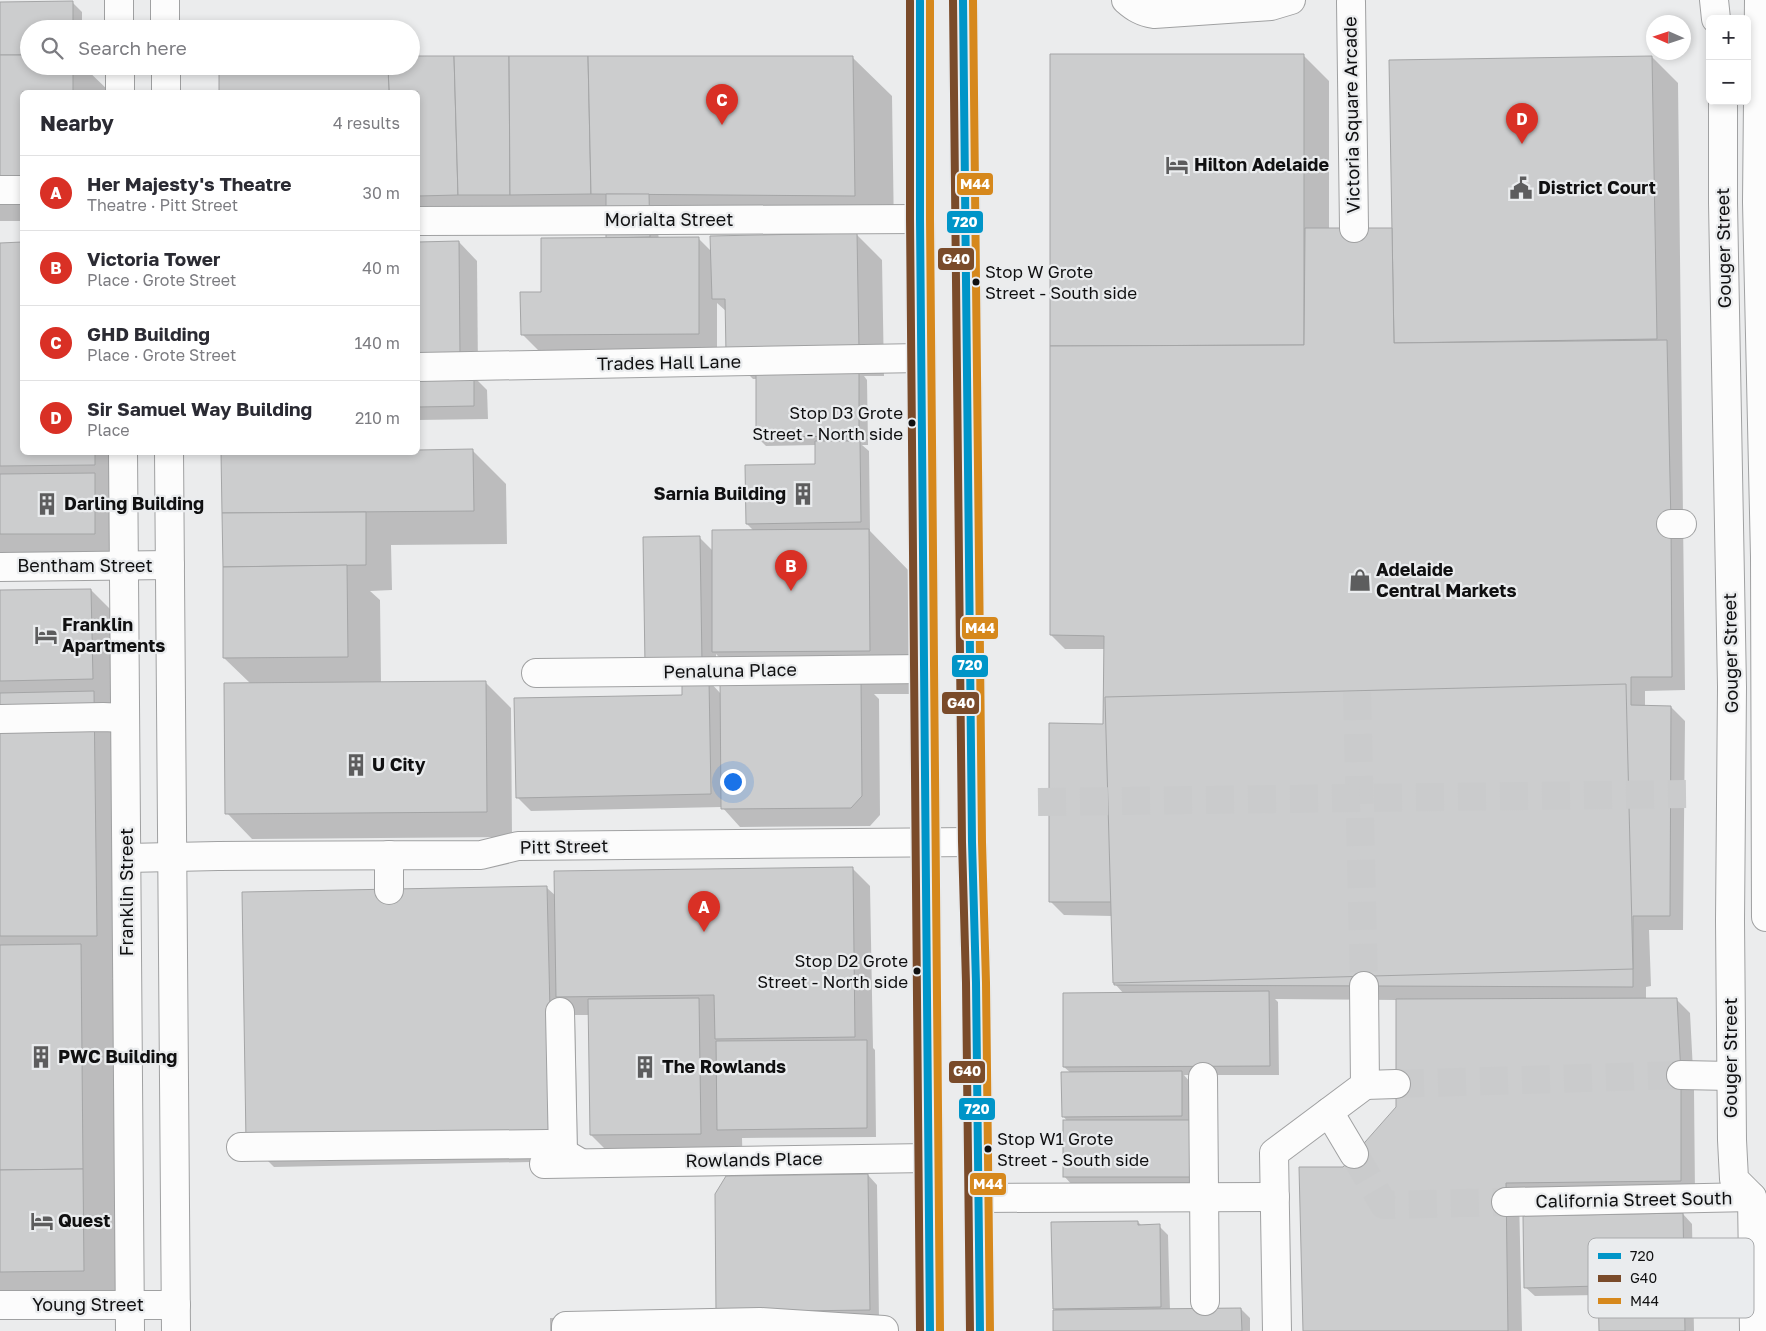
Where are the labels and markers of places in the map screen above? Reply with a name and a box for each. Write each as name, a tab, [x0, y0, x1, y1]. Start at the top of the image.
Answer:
pin: C	[706, 84, 738, 125]
pin: D	[1506, 103, 1538, 144]
hotel icon: Hilton Adelaide	[1164, 152, 1190, 178]
place label: Hilton Adelaide	[1194, 153, 1329, 175]
public building icon: District Court	[1508, 175, 1534, 201]
place label: District Court	[1538, 176, 1656, 198]
place label: Stop W Grote Street - South side	[985, 261, 1137, 303]
marker: Stop W Grote Street - South side	[971, 277, 981, 287]
place label: Stop D3 Grote Street - North side	[752, 402, 903, 444]
marker: Stop D3 Grote Street - North side	[907, 418, 917, 428]
building icon: Sarnia Building	[790, 481, 816, 507]
place label: Sarnia Building	[653, 482, 786, 504]
building icon: Darling Building	[34, 491, 60, 517]
place label: Darling Building	[64, 492, 204, 514]
pin: B	[775, 550, 807, 591]
place label: Adelaide Central Markets	[1376, 558, 1517, 601]
shop icon: Adelaide Central Markets	[1347, 567, 1373, 593]
place label: Franklin Apartments	[62, 613, 165, 656]
hotel icon: Franklin Apartments	[33, 622, 59, 648]
building icon: U City	[343, 752, 369, 778]
place label: U City	[372, 753, 426, 775]
pin: A	[688, 891, 720, 932]
place label: Stop D2 Grote Street - North side	[757, 950, 908, 992]
marker: Stop D2 Grote Street - North side	[912, 966, 922, 976]
building icon: PWC Building	[28, 1044, 54, 1070]
place label: PWC Building	[58, 1045, 177, 1067]
building icon: The Rowlands	[632, 1054, 658, 1080]
place label: The Rowlands	[662, 1055, 786, 1077]
place label: Stop W1 Grote Street - South side	[997, 1128, 1149, 1170]
marker: Stop W1 Grote Street - South side	[983, 1144, 993, 1154]
hotel icon: Quest	[29, 1208, 55, 1234]
place label: Quest	[58, 1209, 110, 1231]

